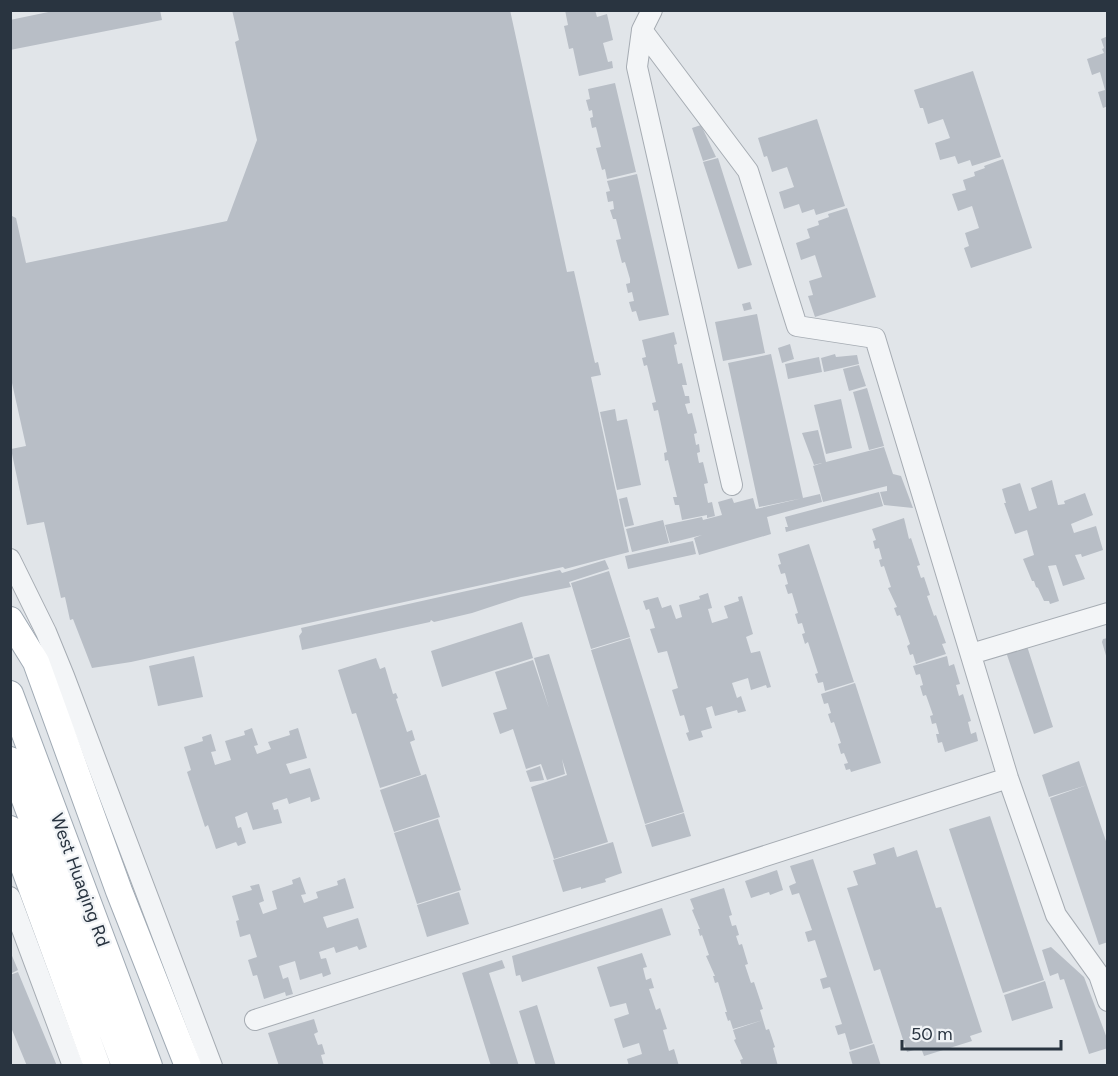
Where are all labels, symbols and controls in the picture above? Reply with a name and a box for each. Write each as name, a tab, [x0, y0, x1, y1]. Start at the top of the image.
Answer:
street label: West Huaqing Rd	[46, 810, 114, 950]
scale bar	[902, 1013, 1061, 1051]
text: 50 m	[911, 1023, 953, 1045]

